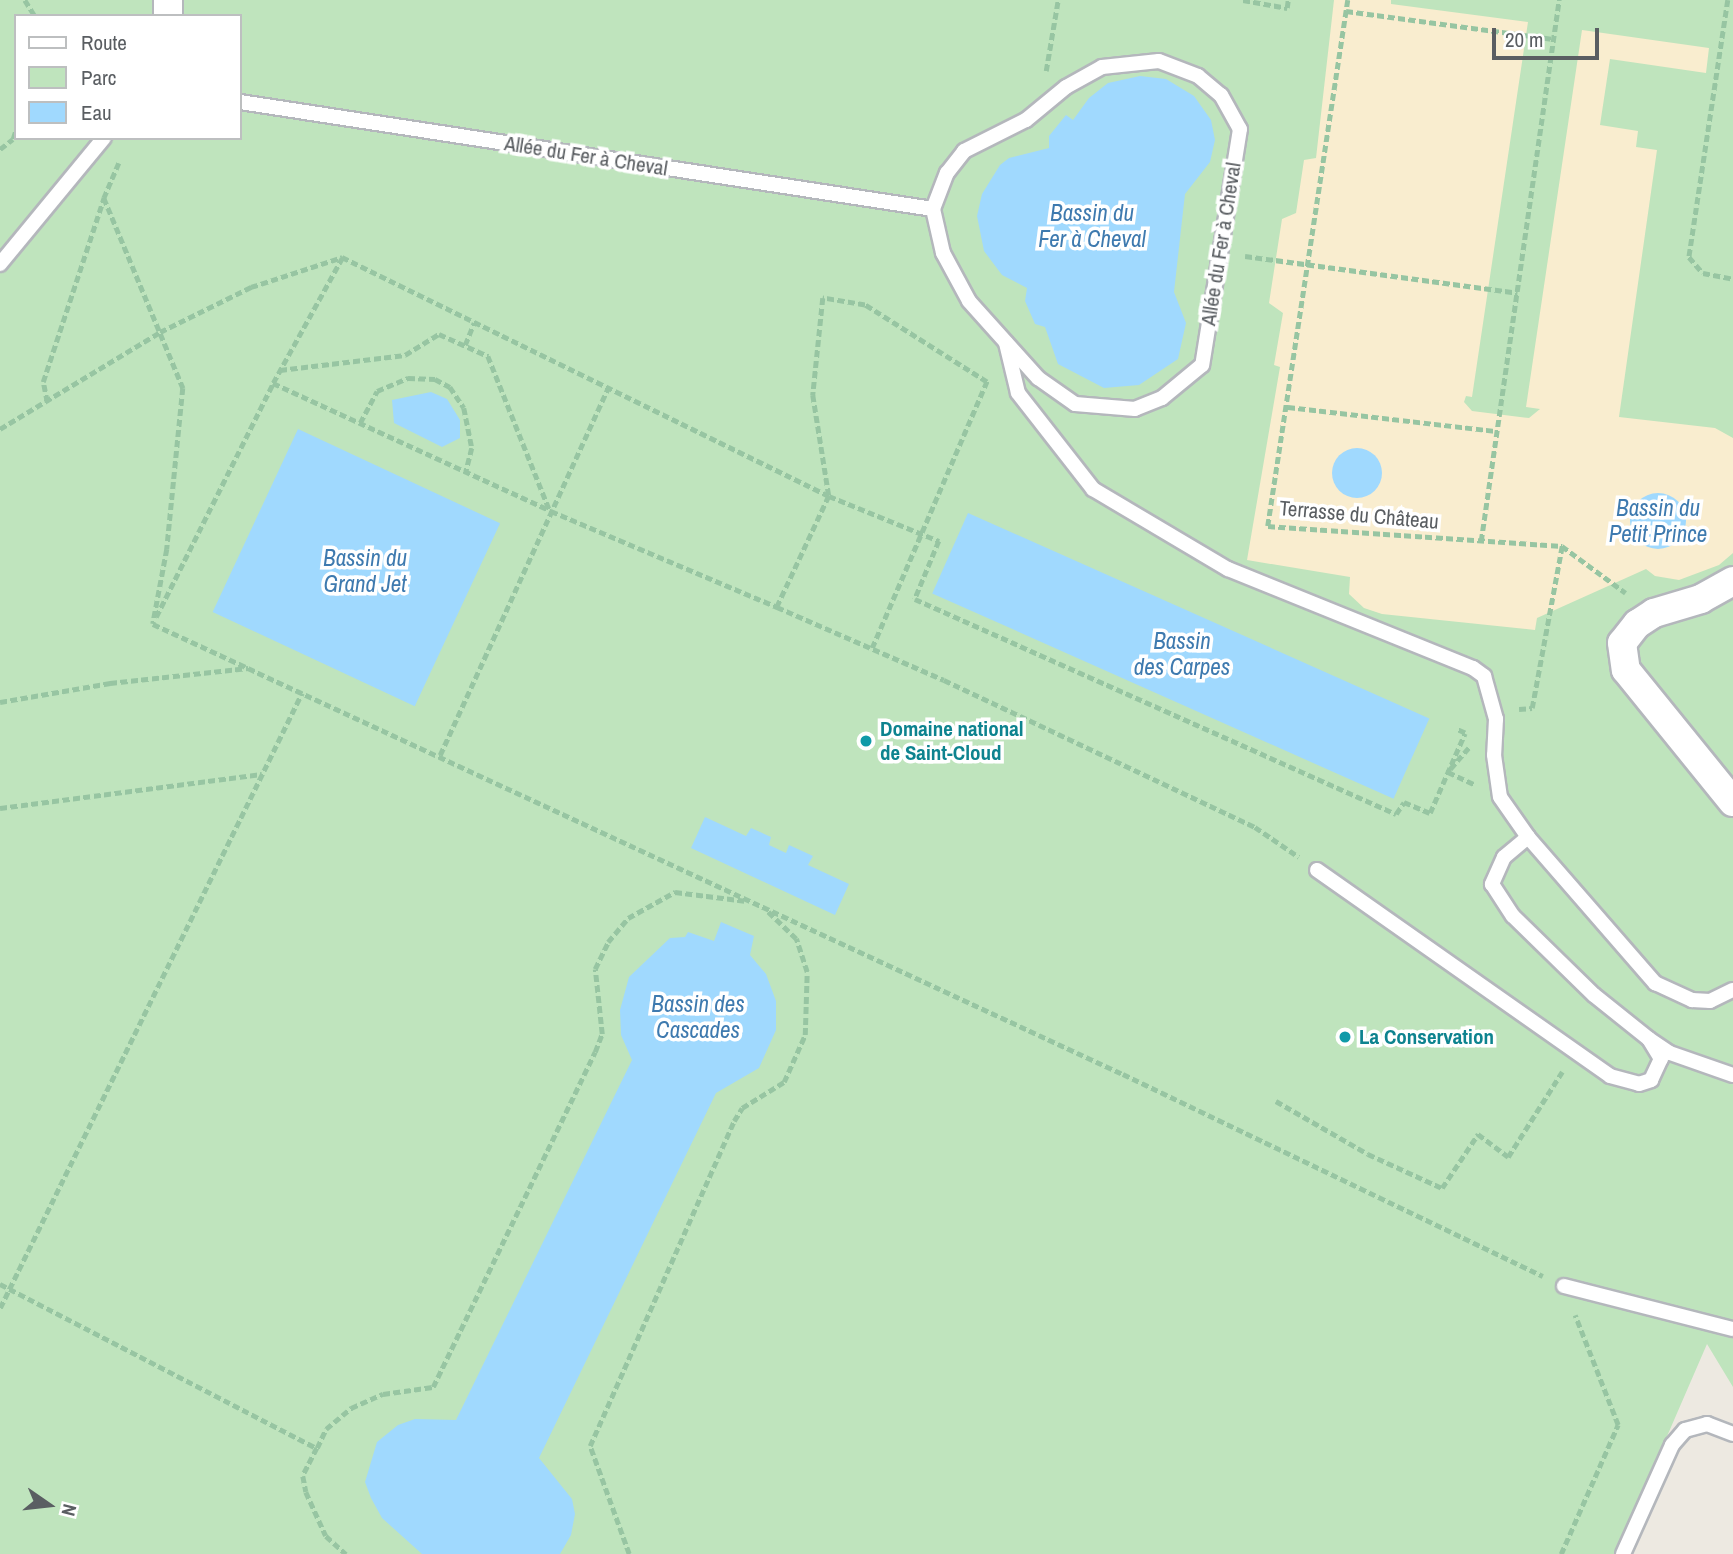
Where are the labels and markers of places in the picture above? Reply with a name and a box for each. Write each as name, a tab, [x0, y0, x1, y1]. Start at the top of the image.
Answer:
place label: Domaine national de Saint-Cloud	[880, 716, 1024, 766]
marker: Domaine national de Saint-Cloud	[858, 733, 874, 749]
place label: La Conservation	[1359, 1024, 1494, 1050]
marker: La Conservation	[1337, 1029, 1353, 1045]

